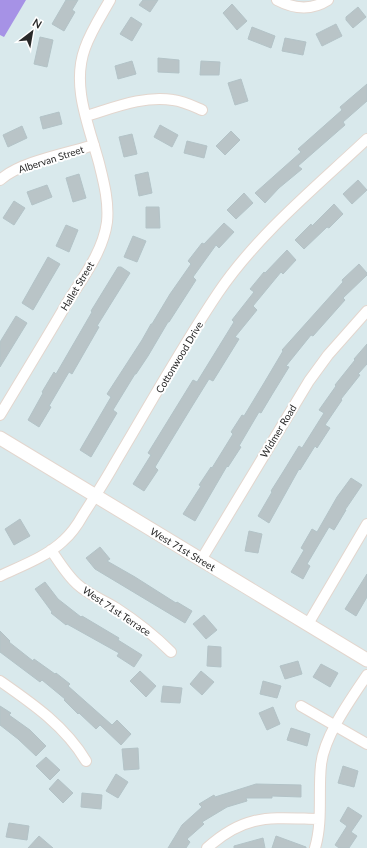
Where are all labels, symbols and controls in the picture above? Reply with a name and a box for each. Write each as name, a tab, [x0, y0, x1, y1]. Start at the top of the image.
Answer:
north arrow	[12, 12, 52, 52]
text: N	[30, 15, 44, 31]
street label: Albervan Street	[17, 143, 86, 175]
street label: Hallet Street	[58, 259, 96, 313]
street label: Cottonwood Drive	[153, 319, 205, 395]
street label: Widmer Road	[257, 402, 299, 460]
street label: West 71st Street	[148, 525, 218, 573]
street label: West 71st Terrace	[81, 584, 153, 638]

